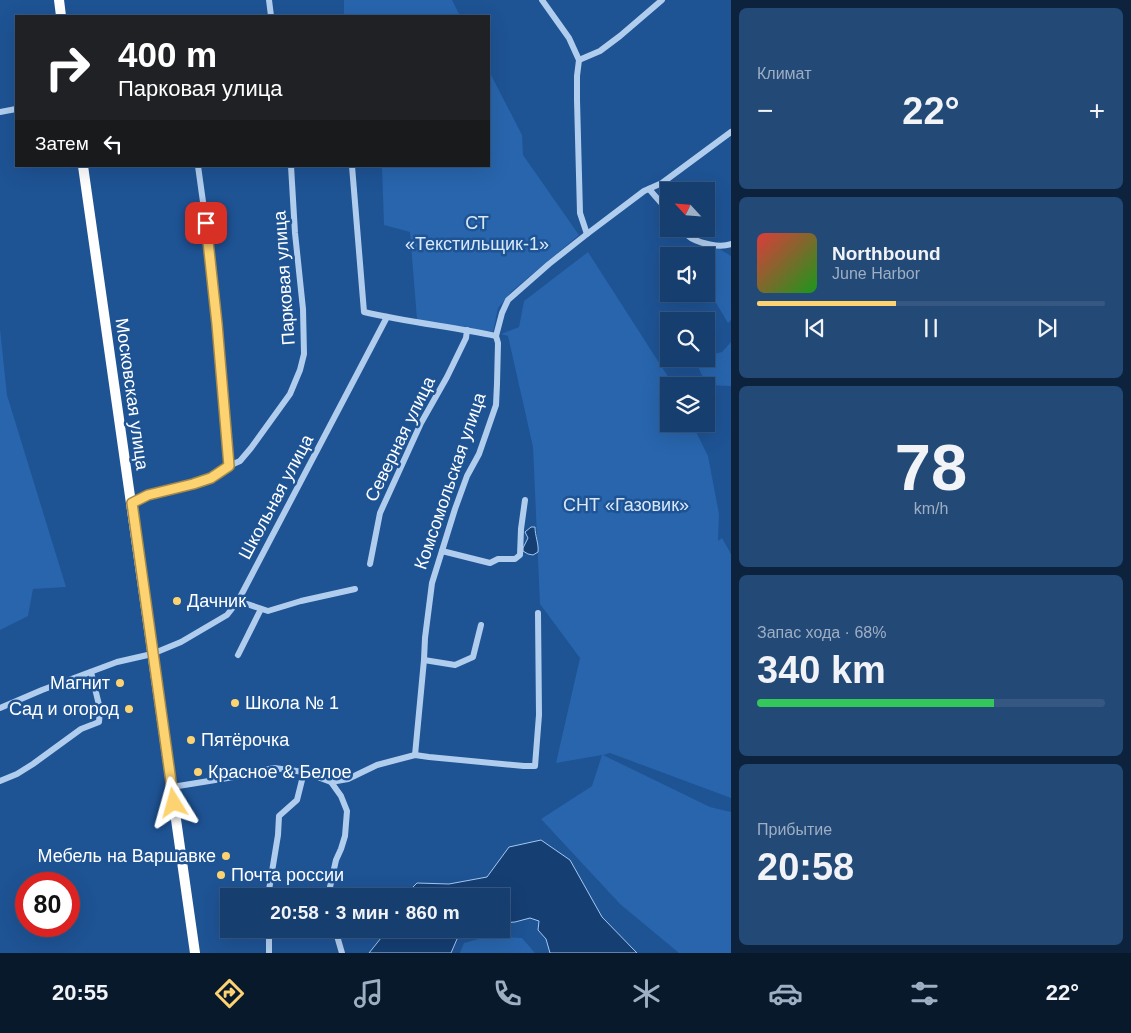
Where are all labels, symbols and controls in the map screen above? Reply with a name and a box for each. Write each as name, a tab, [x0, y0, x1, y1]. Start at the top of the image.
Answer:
icon: right	[35, 35, 100, 100]
text: 400 m	[118, 35, 217, 74]
text: Климат	[757, 65, 811, 82]
text: Парковая улица	[118, 76, 283, 101]
text: 22°	[902, 90, 960, 132]
text: −	[757, 95, 773, 126]
text: +	[1089, 95, 1105, 126]
icon: left	[99, 130, 127, 158]
text: Затем	[35, 133, 89, 154]
north arrow	[660, 182, 715, 238]
map controls	[660, 182, 715, 432]
pin	[185, 202, 227, 244]
icon: arrive	[192, 209, 220, 237]
street label: Парковая улица	[269, 209, 299, 346]
park label: СТ «Текстильщик-1»	[405, 213, 549, 254]
text: Northbound	[832, 243, 941, 264]
button: sound	[660, 247, 715, 302]
text: June Harbor	[832, 265, 920, 282]
button: search	[660, 312, 715, 367]
icon: previous	[801, 314, 829, 342]
icon: pause	[917, 314, 945, 342]
icon: next	[1033, 314, 1061, 342]
street label: Московская улица	[111, 317, 153, 472]
street label: Северная улица	[361, 372, 439, 505]
button: layers	[660, 377, 715, 432]
street label: Комсомольская улица	[410, 389, 490, 572]
street label: Школьная улица	[235, 430, 318, 563]
text: 78	[895, 431, 967, 504]
park label: СНТ «Газовик»	[563, 495, 689, 515]
text: km/h	[914, 500, 948, 517]
place label: Дачник	[187, 591, 246, 611]
marker: Дачник	[171, 595, 183, 607]
text: Запас хода · 68%	[757, 624, 886, 641]
text: 340 km	[757, 649, 886, 691]
place label: Магнит	[50, 673, 110, 693]
marker: Магнит	[114, 677, 126, 689]
place label: Школа № 1	[245, 693, 339, 713]
marker: Школа № 1	[229, 697, 241, 709]
place label: Сад и огород	[9, 699, 119, 719]
marker: Сад и огород	[123, 703, 135, 715]
place label: Пятёрочка	[201, 730, 290, 750]
marker: Пятёрочка	[185, 734, 197, 746]
place label: Красное & Белое	[208, 762, 351, 782]
marker: Красное & Белое	[192, 766, 204, 778]
position arrow	[147, 776, 199, 828]
text: Прибытие	[757, 821, 832, 838]
place label: Мебель на Варшавке	[38, 846, 216, 866]
text: 20:58	[757, 846, 854, 888]
marker: Мебель на Варшавке	[220, 850, 232, 862]
place label: Почта россии	[231, 865, 344, 885]
marker: Почта россии	[215, 869, 227, 881]
speed limit sign: 80	[15, 872, 80, 937]
text: 20:58 · 3 мин · 860 m	[270, 902, 460, 923]
icon: directions	[212, 976, 247, 1011]
icon: music	[351, 976, 386, 1011]
icon: phone	[490, 976, 525, 1011]
icon: climate	[629, 976, 664, 1011]
icon: car	[768, 976, 803, 1011]
icon: filters	[907, 976, 942, 1011]
text: 20:55	[52, 980, 108, 1005]
text: 22°	[1046, 980, 1079, 1005]

